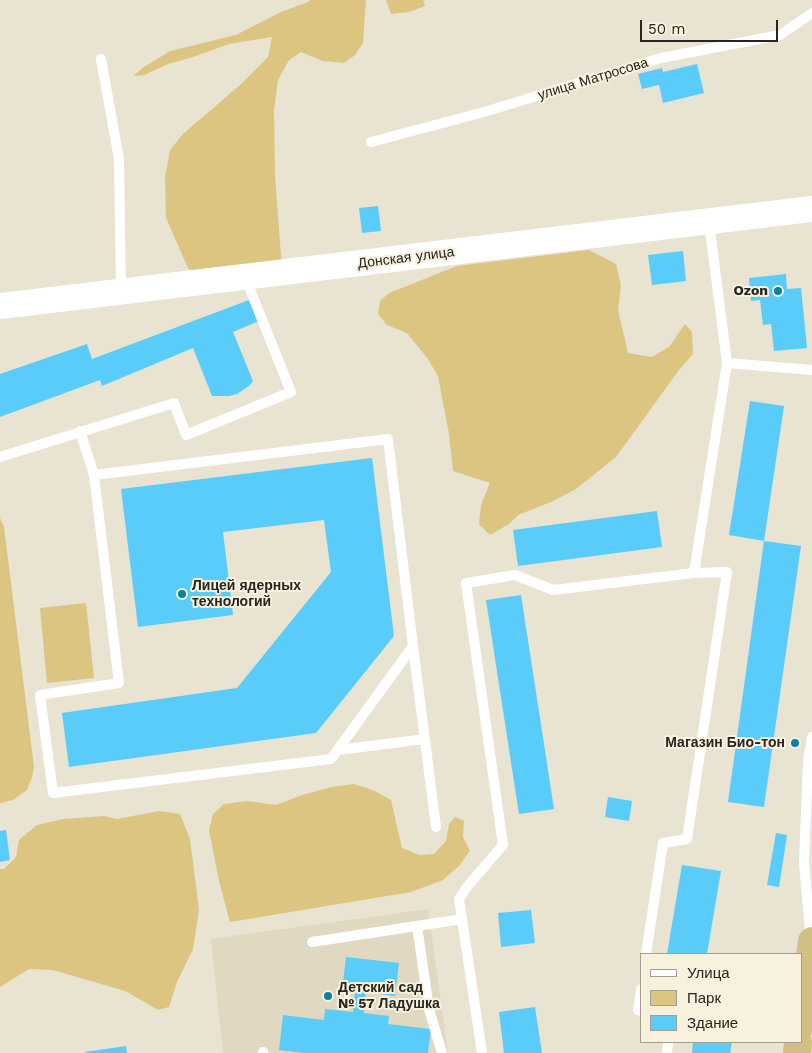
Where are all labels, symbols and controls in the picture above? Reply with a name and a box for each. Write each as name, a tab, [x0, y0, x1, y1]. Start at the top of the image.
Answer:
scale bar	[642, 10, 780, 42]
text: 50 m	[648, 20, 685, 38]
street label: улица Матросова	[536, 54, 650, 104]
street label: Донская улица	[357, 244, 455, 272]
place label: Ozon	[733, 283, 768, 299]
marker: Ozon	[772, 285, 784, 297]
place label: Лицей ядерных технологий	[192, 578, 301, 610]
marker: Лицей ядерных технологий	[176, 588, 188, 600]
place label: Магазин Био-тон	[665, 735, 785, 751]
marker: Магазин Био-тон	[789, 737, 801, 749]
legend	[640, 953, 802, 1043]
text: Улица	[687, 964, 730, 982]
place label: Детский сад № 57 Ладушка	[338, 980, 440, 1012]
text: Парк	[687, 989, 721, 1007]
marker: Детский сад № 57 Ладушка	[322, 990, 334, 1002]
text: Здание	[687, 1014, 738, 1032]

